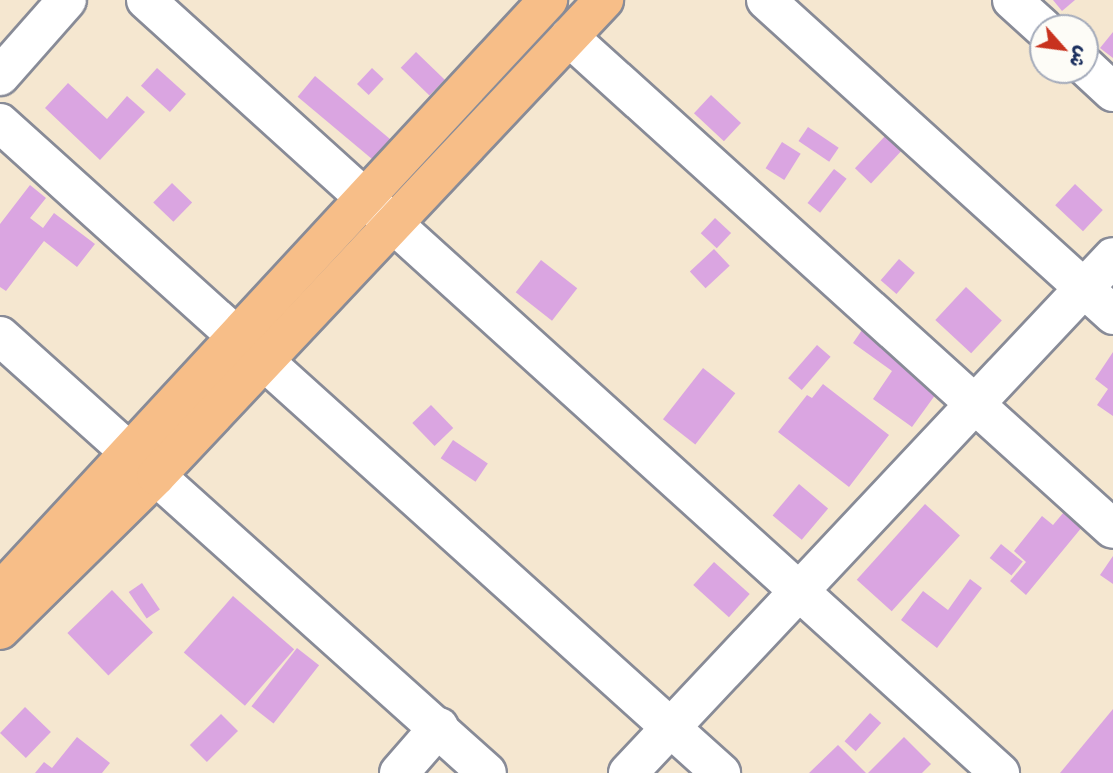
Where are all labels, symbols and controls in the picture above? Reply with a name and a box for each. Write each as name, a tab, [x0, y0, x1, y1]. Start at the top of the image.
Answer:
north arrow	[1029, 14, 1099, 84]
text: ش	[1064, 42, 1098, 74]

